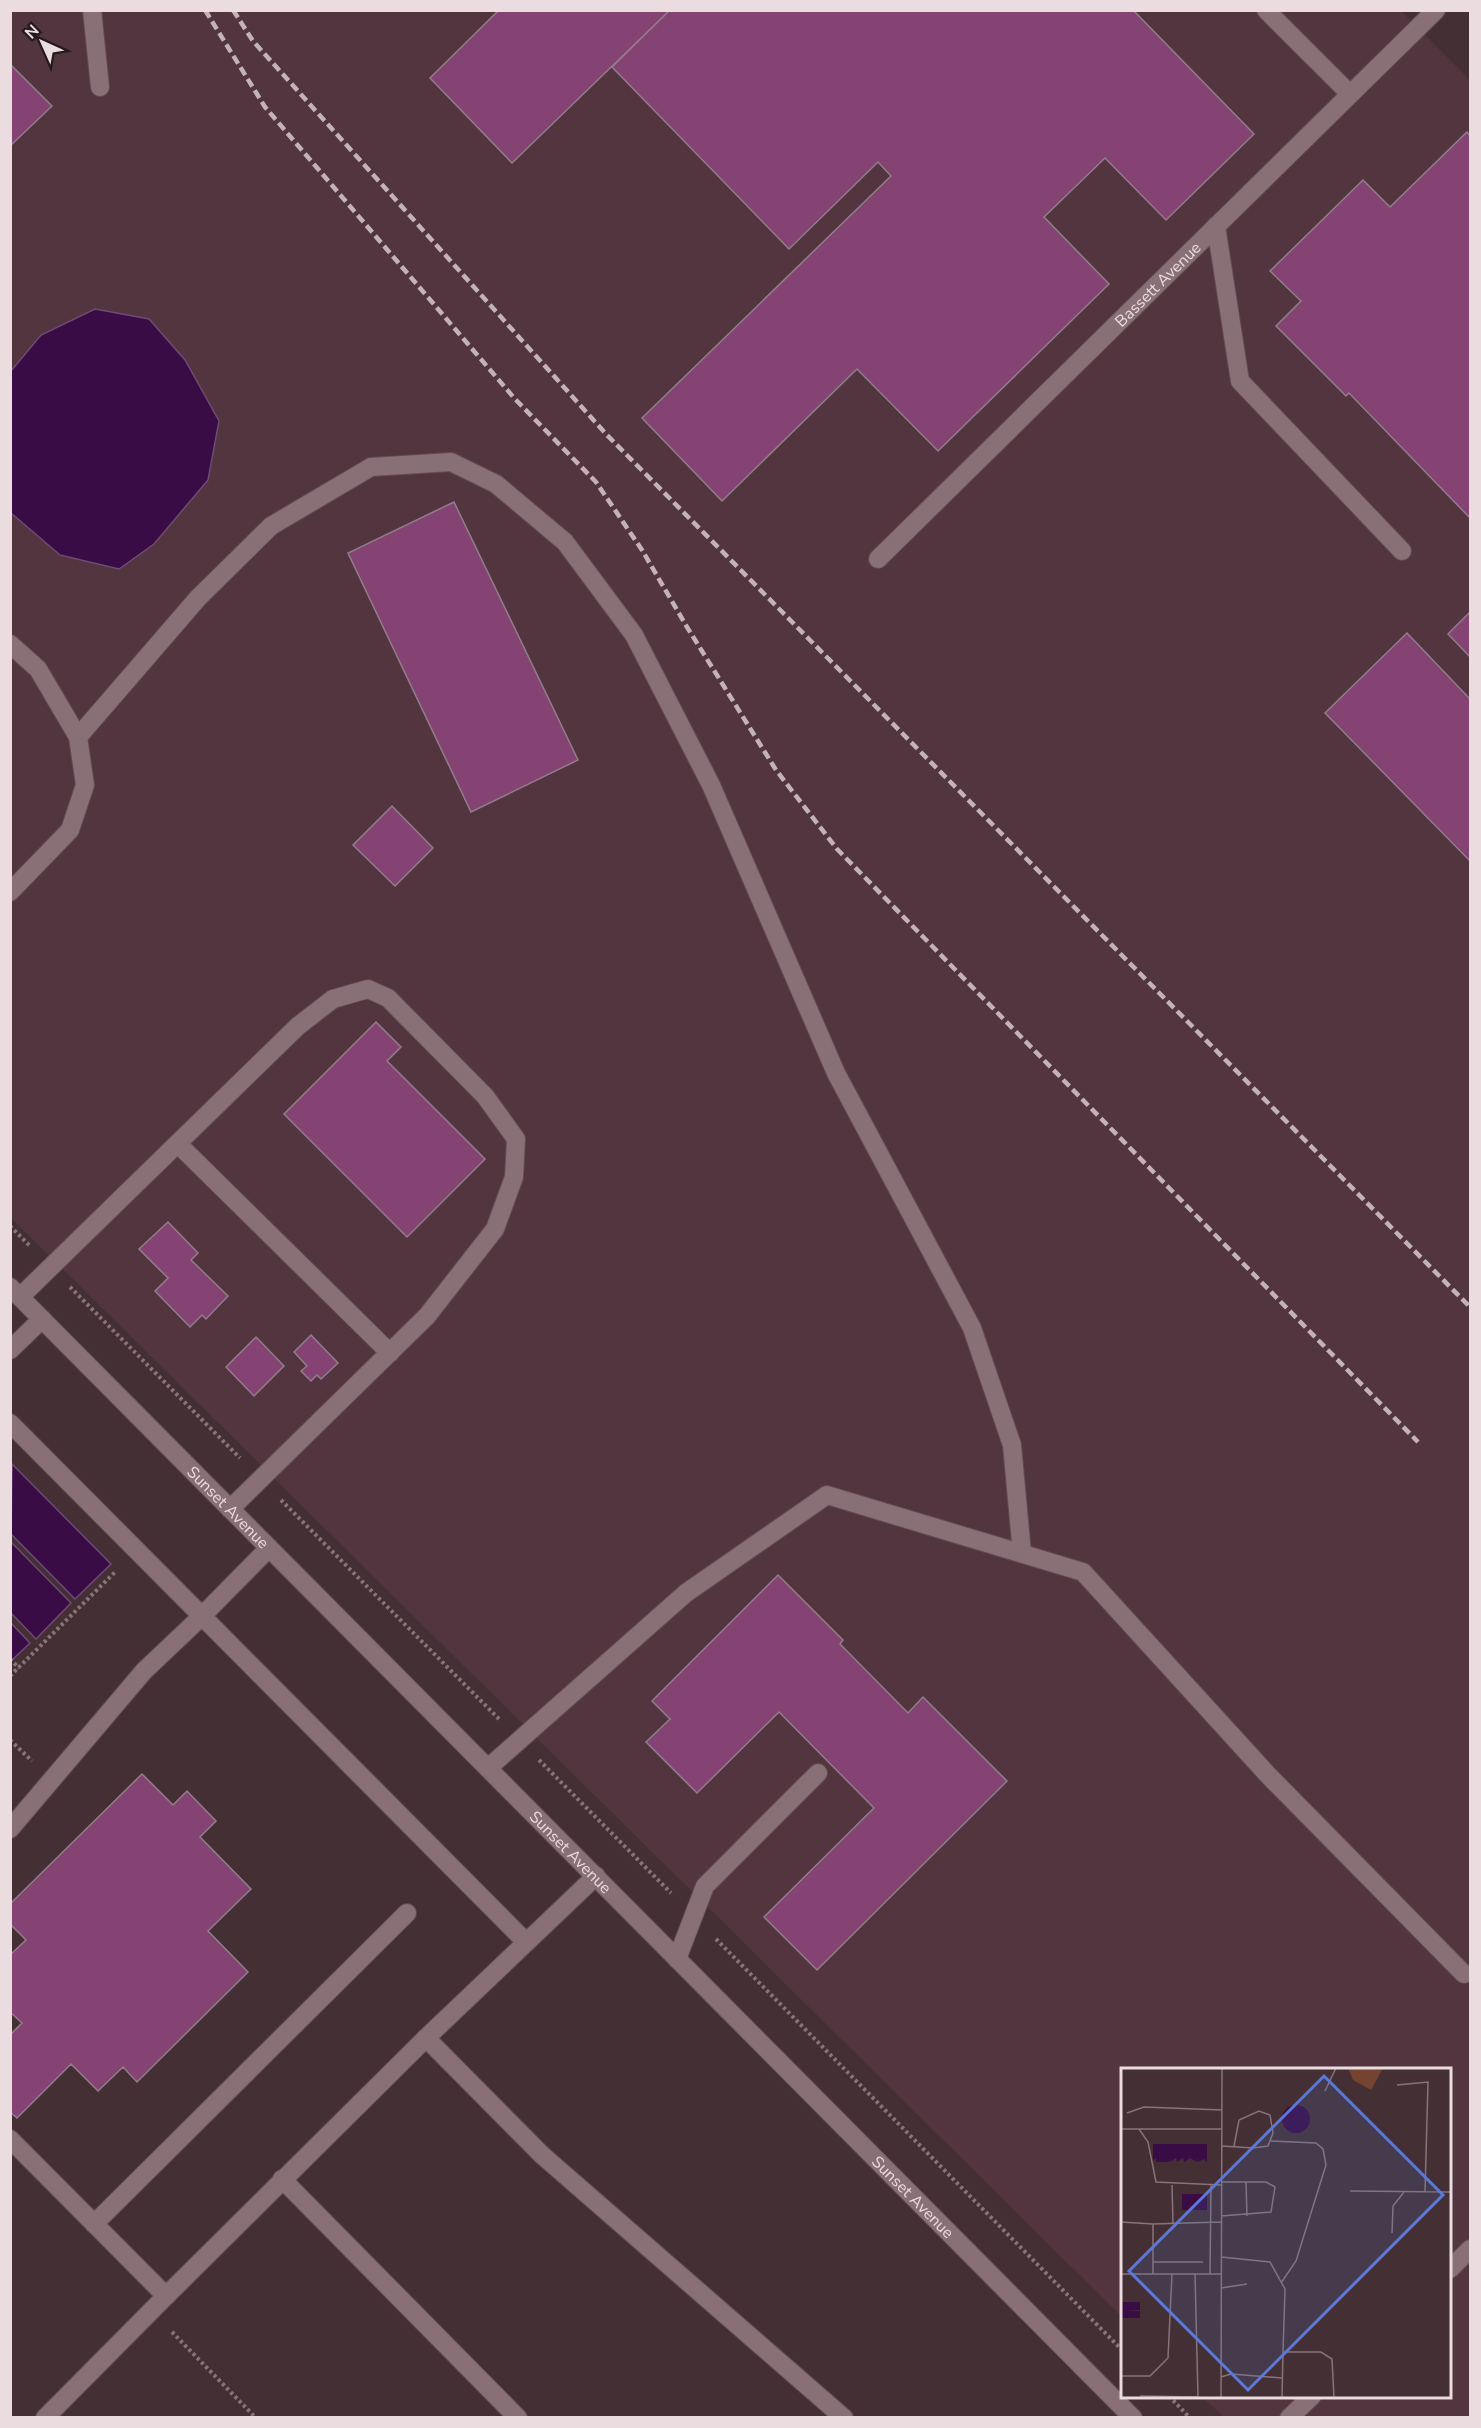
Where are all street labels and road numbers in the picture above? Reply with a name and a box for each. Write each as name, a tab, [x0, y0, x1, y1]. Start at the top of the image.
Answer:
street label: Bassett Avenue	[1110, 237, 1206, 332]
street label: Sunset Avenue	[182, 1461, 274, 1554]
street label: Sunset Avenue	[524, 1806, 616, 1899]
street label: Sunset Avenue	[867, 2151, 959, 2244]

